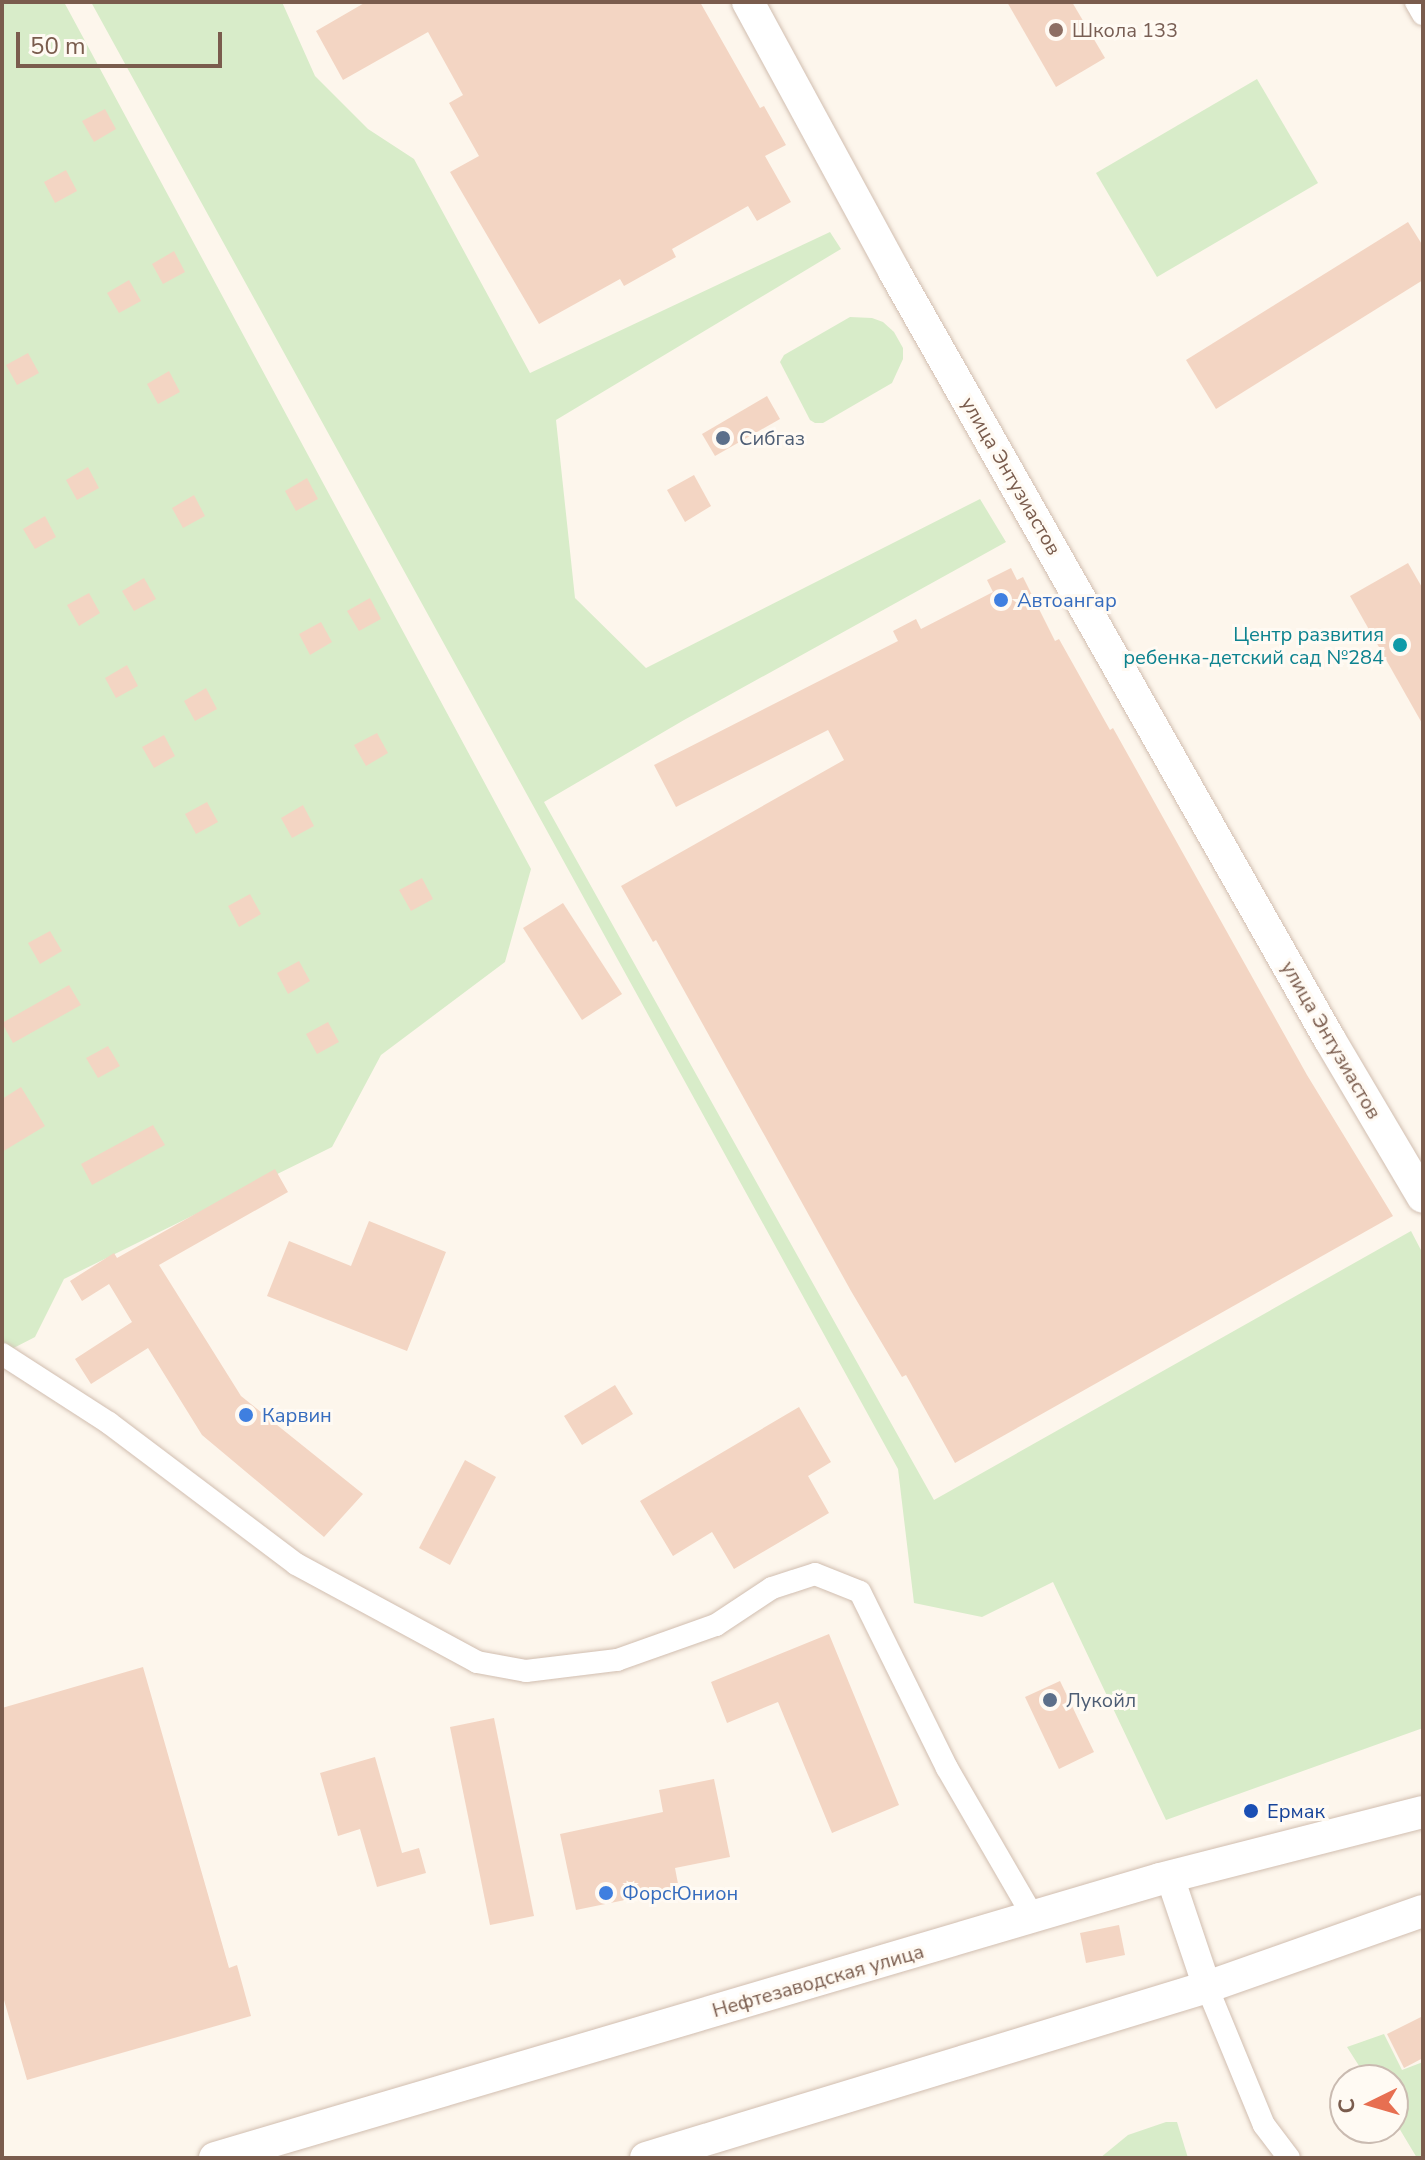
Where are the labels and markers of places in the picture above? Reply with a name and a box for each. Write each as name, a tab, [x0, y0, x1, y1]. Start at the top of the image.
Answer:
place label: Школа 133	[1072, 18, 1178, 42]
marker: Школа 133	[1047, 21, 1065, 39]
place label: Сибгаз	[739, 426, 805, 450]
marker: Сибгаз	[714, 429, 732, 447]
place label: Автоангар	[1017, 588, 1117, 612]
marker: Автоангар	[992, 591, 1010, 609]
place label: Центр развития ребенка-детский сад №284	[1123, 622, 1384, 669]
marker: Центр развития ребенка-детский сад №284	[1391, 636, 1409, 654]
place label: Карвин	[262, 1403, 332, 1427]
marker: Карвин	[237, 1406, 255, 1424]
place label: Лукойл	[1066, 1688, 1136, 1712]
marker: Лукойл	[1041, 1691, 1059, 1709]
place label: Ермак	[1267, 1799, 1325, 1823]
marker: Ермак	[1242, 1802, 1260, 1820]
place label: ФорсЮнион	[622, 1881, 738, 1905]
marker: ФорсЮнион	[597, 1884, 615, 1902]

